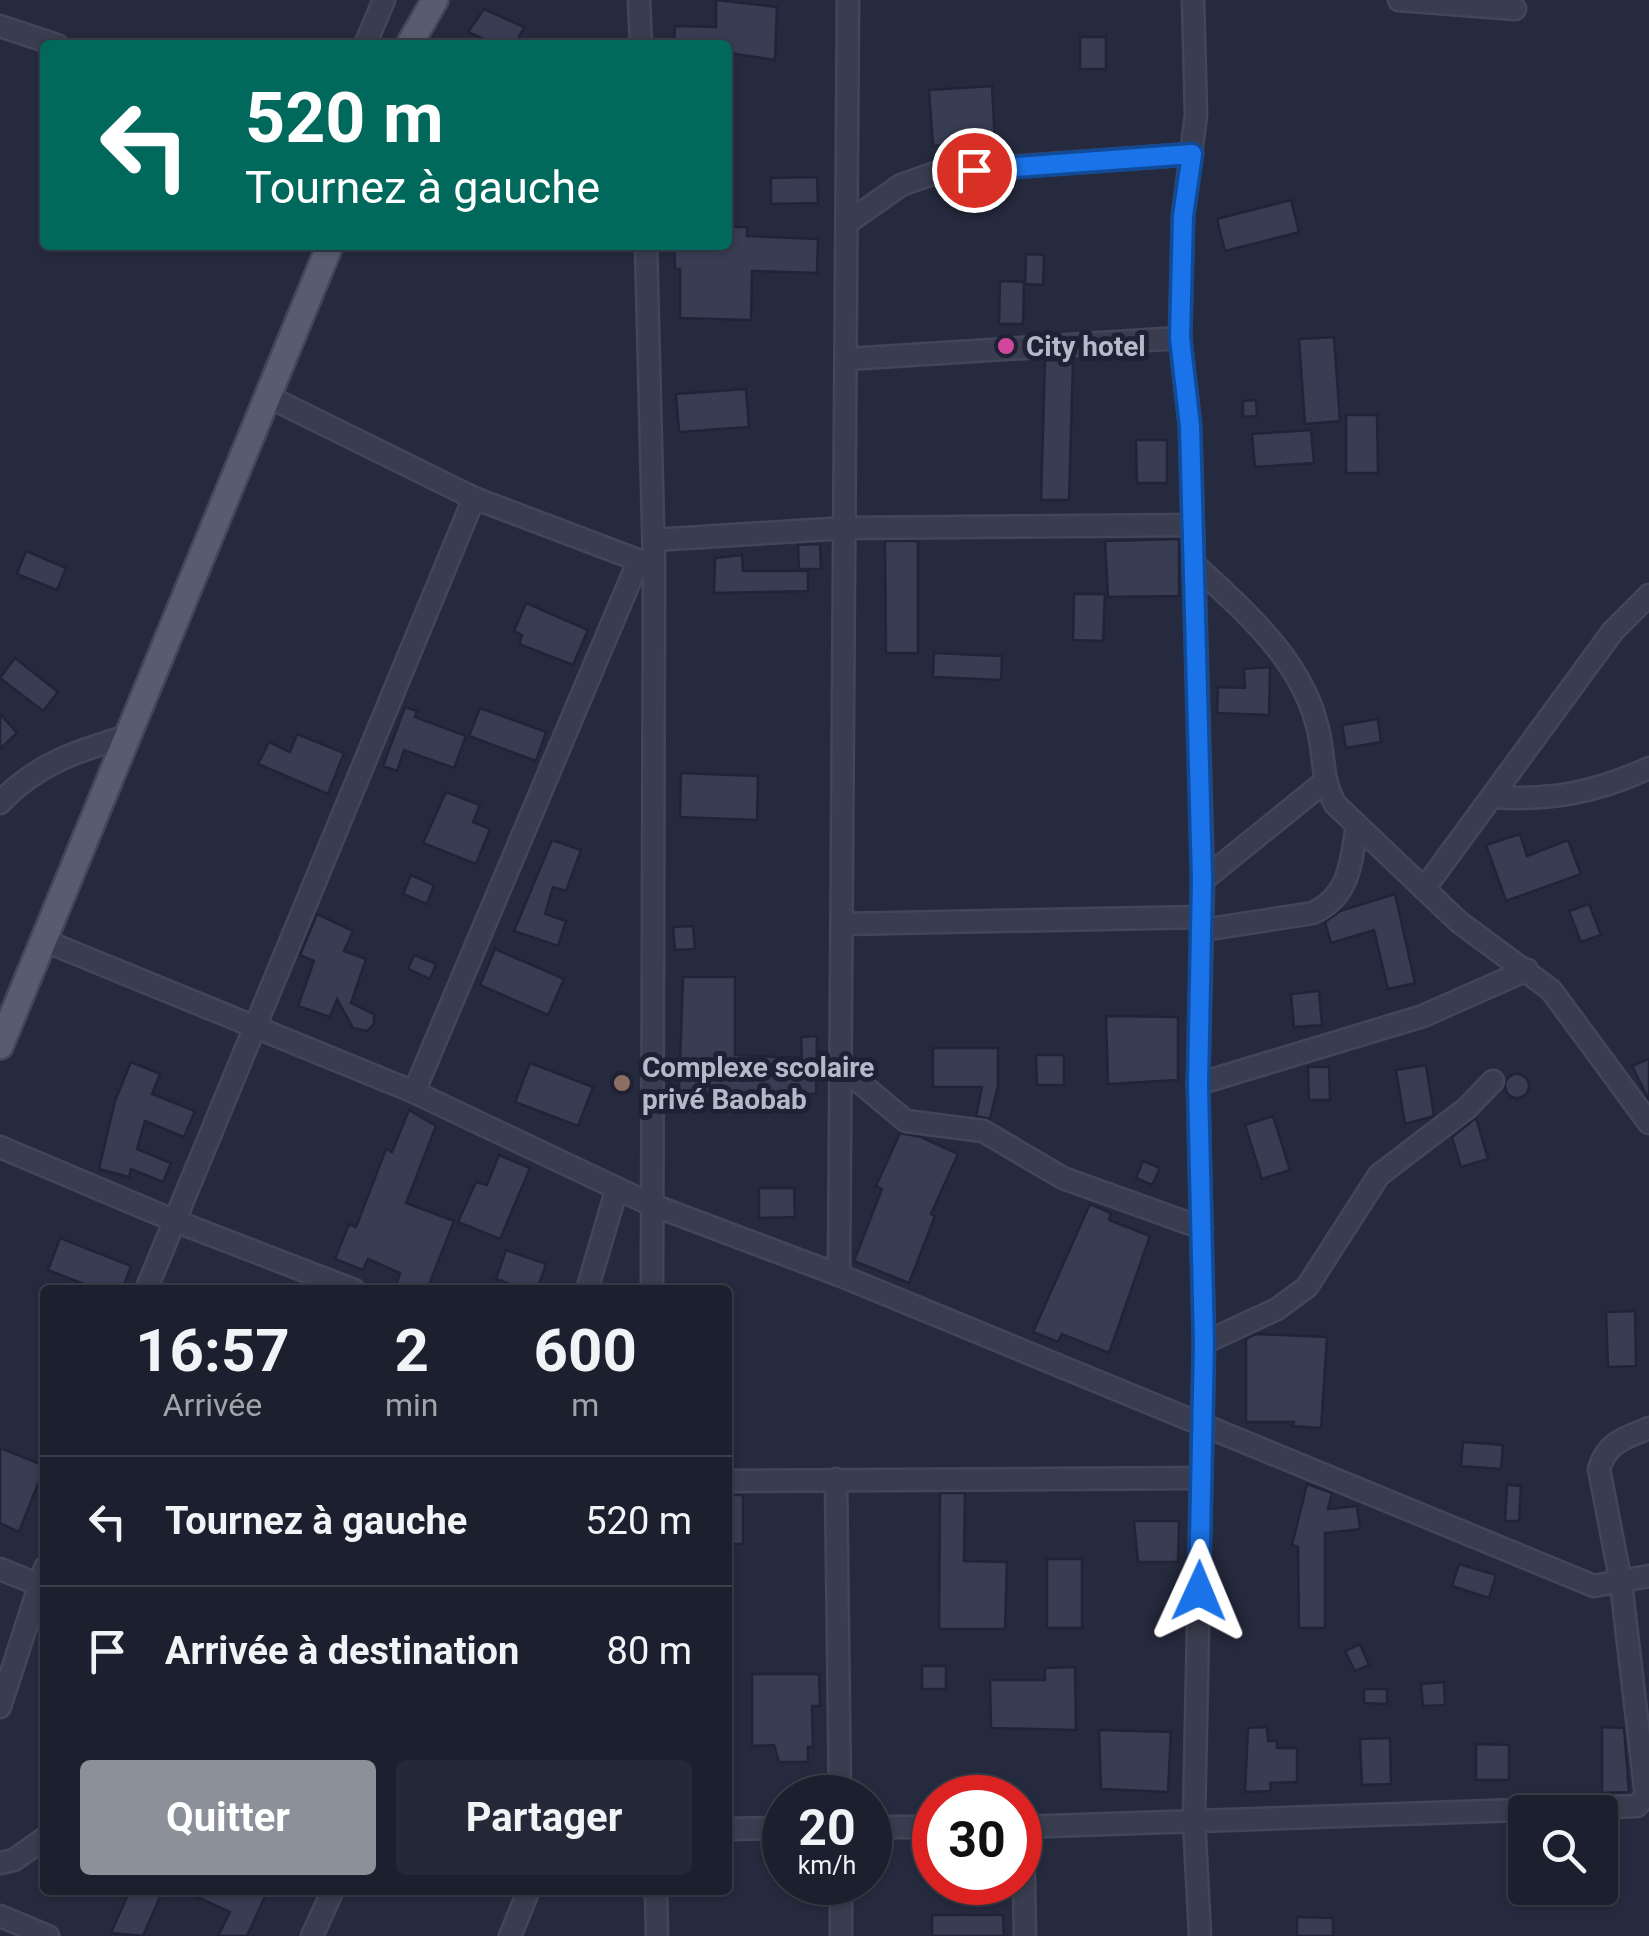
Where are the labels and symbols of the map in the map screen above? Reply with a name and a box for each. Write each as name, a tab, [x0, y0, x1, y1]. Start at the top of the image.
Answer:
pin	[932, 128, 1017, 213]
place label: City hotel	[1026, 330, 1146, 363]
marker: City hotel	[995, 335, 1017, 357]
place label: Complexe scolaire privé Baobab	[642, 1051, 874, 1116]
marker: Complexe scolaire privé Baobab	[611, 1072, 633, 1094]
position arrow	[1147, 1539, 1251, 1643]
speed limit sign: 30	[912, 1775, 1042, 1905]

